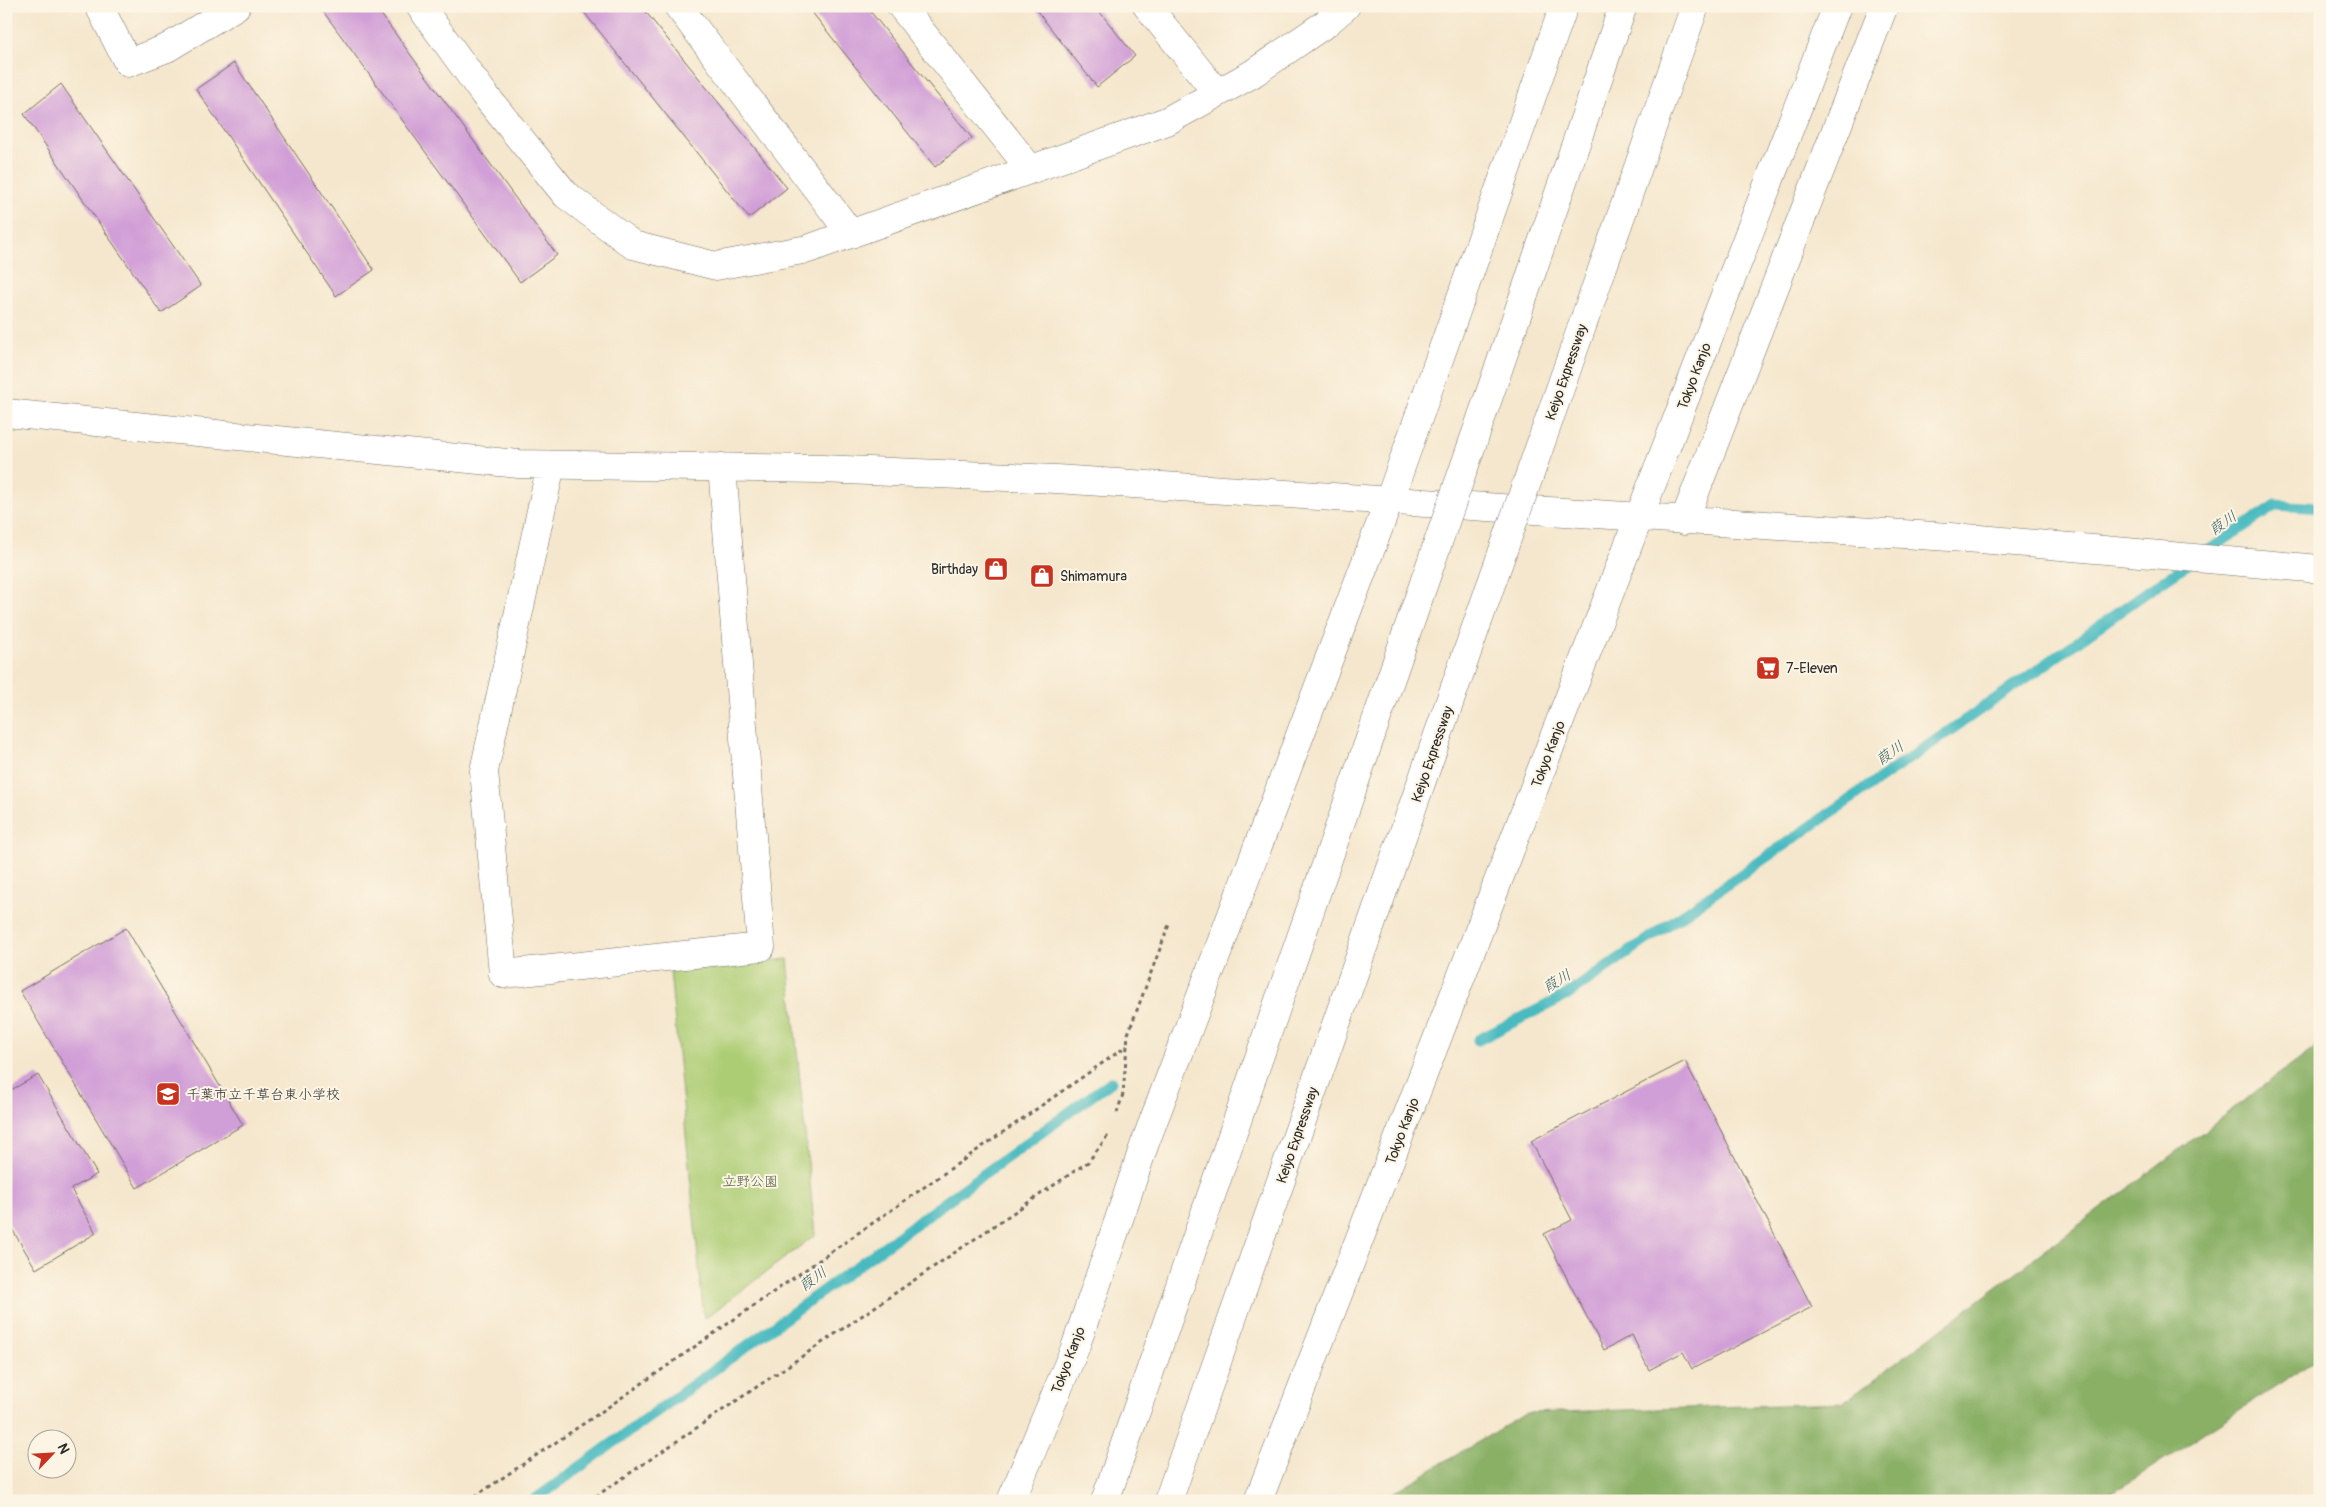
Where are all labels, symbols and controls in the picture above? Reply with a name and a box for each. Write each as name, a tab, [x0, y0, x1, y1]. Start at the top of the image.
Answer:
street label: Keiyo Expressway	[1542, 322, 1591, 423]
street label: Tokyo Kanjo	[1674, 340, 1715, 412]
water label: 葭川	[2206, 507, 2241, 540]
shop icon: Birthday	[983, 556, 1009, 582]
place label: Birthday	[931, 561, 978, 578]
shop icon: Shimamura	[1029, 563, 1055, 589]
place label: Shimamura	[1060, 568, 1127, 585]
supermarket icon: 7-Eleven	[1755, 655, 1781, 681]
place label: 7-Eleven	[1786, 660, 1838, 677]
street label: Keiyo Expressway	[1408, 704, 1457, 805]
street label: Tokyo Kanjo	[1528, 718, 1569, 790]
water label: 葭川	[1873, 737, 1908, 770]
water label: 葭川	[1540, 966, 1575, 997]
school or university icon: 千葉市立千草台東小学校	[155, 1081, 181, 1107]
street label: Keiyo Expressway	[1273, 1085, 1322, 1186]
place label: 千葉市立千草台東小学校	[186, 1086, 340, 1103]
street label: Tokyo Kanjo	[1382, 1095, 1423, 1167]
park label: 立野公園	[722, 1173, 778, 1190]
water label: 葭川	[796, 1263, 831, 1296]
street label: Tokyo Kanjo	[1048, 1324, 1089, 1396]
north arrow	[28, 1430, 78, 1480]
text: N	[54, 1441, 73, 1457]

